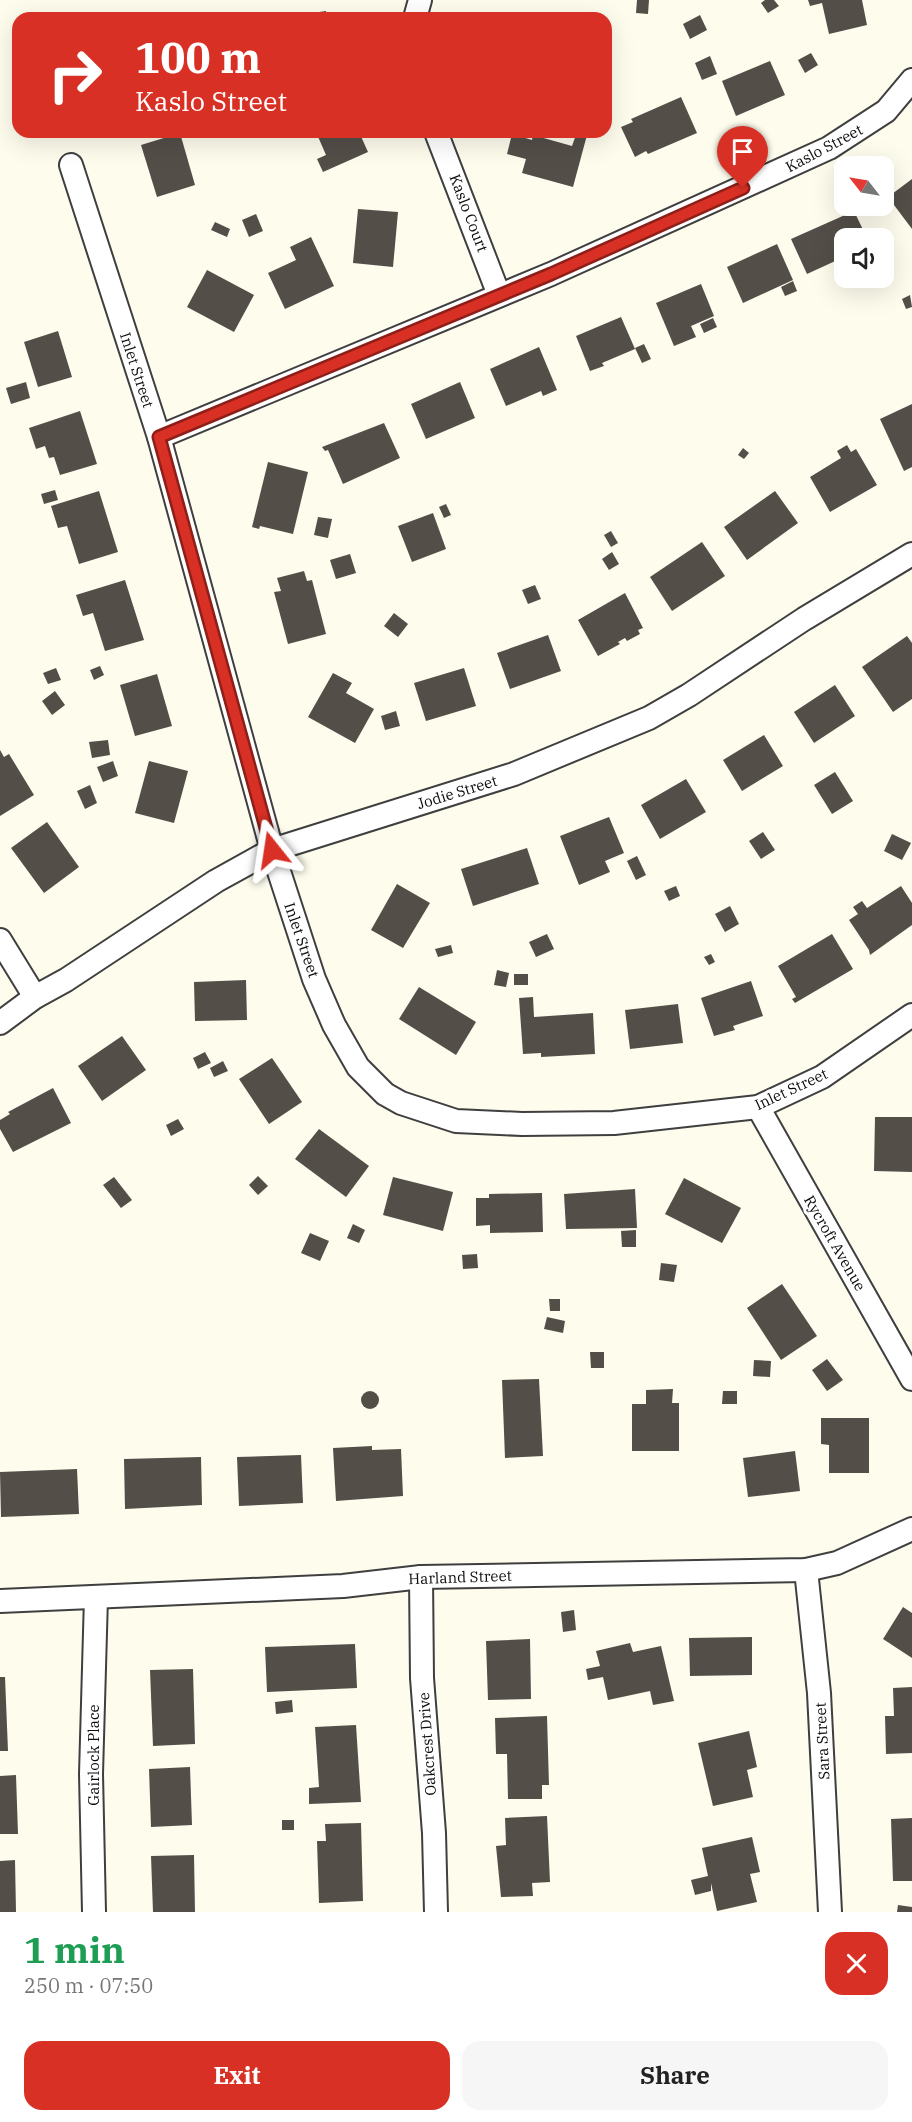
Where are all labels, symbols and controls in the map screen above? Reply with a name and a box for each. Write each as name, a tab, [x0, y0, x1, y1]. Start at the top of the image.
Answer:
text: 100 m	[135, 30, 261, 85]
icon: right	[36, 36, 114, 114]
text: Kaslo Street	[135, 83, 287, 118]
street label: Kaslo Street	[782, 120, 866, 176]
pin	[717, 126, 768, 188]
icon: arrive	[726, 135, 759, 168]
north arrow	[834, 156, 894, 216]
map controls	[834, 156, 894, 288]
street label: Kaslo Court	[445, 171, 493, 255]
button: sound	[834, 228, 894, 288]
street label: Inlet Street	[116, 330, 158, 410]
street label: Jodie Street	[415, 771, 499, 813]
position arrow	[240, 818, 304, 882]
street label: Inlet Street	[280, 900, 324, 980]
street label: Inlet Street	[752, 1064, 830, 1114]
street label: Rycroft Avenue	[800, 1192, 870, 1294]
street label: Harland Street	[408, 1566, 512, 1588]
street label: Oakcrest Drive	[414, 1692, 440, 1796]
street label: Sara Street	[810, 1702, 834, 1780]
street label: Gairlock Place	[84, 1704, 103, 1806]
text: 1 min	[24, 1926, 125, 1973]
button: close	[825, 1932, 888, 1995]
text: 250 m · 07:50	[24, 1972, 153, 1999]
button: Exit	[24, 2041, 450, 2110]
button: Share	[462, 2041, 888, 2110]

